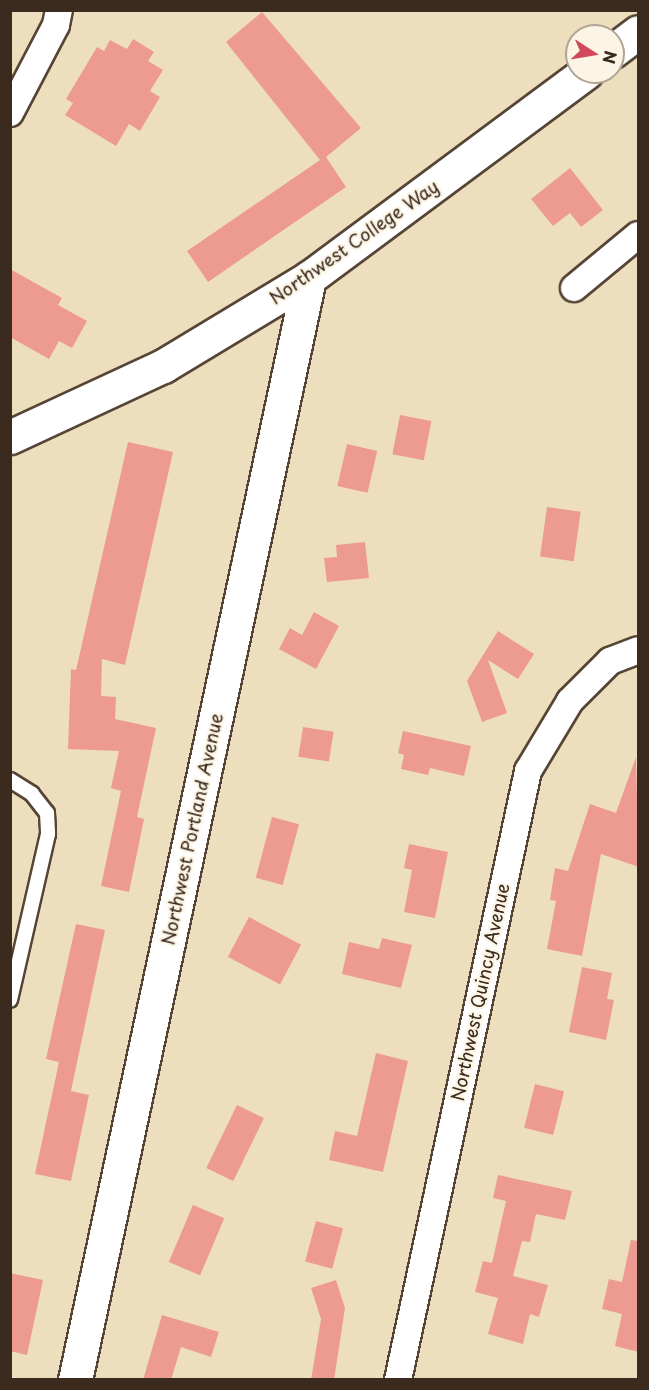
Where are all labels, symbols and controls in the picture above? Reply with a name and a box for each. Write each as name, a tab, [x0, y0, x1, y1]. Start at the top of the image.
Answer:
north arrow	[565, 24, 625, 84]
text: N	[598, 49, 624, 66]
street label: Northwest College Way	[265, 175, 443, 309]
street label: Northwest Portland Avenue	[157, 711, 227, 947]
street label: Northwest Quincy Avenue	[446, 881, 514, 1103]

